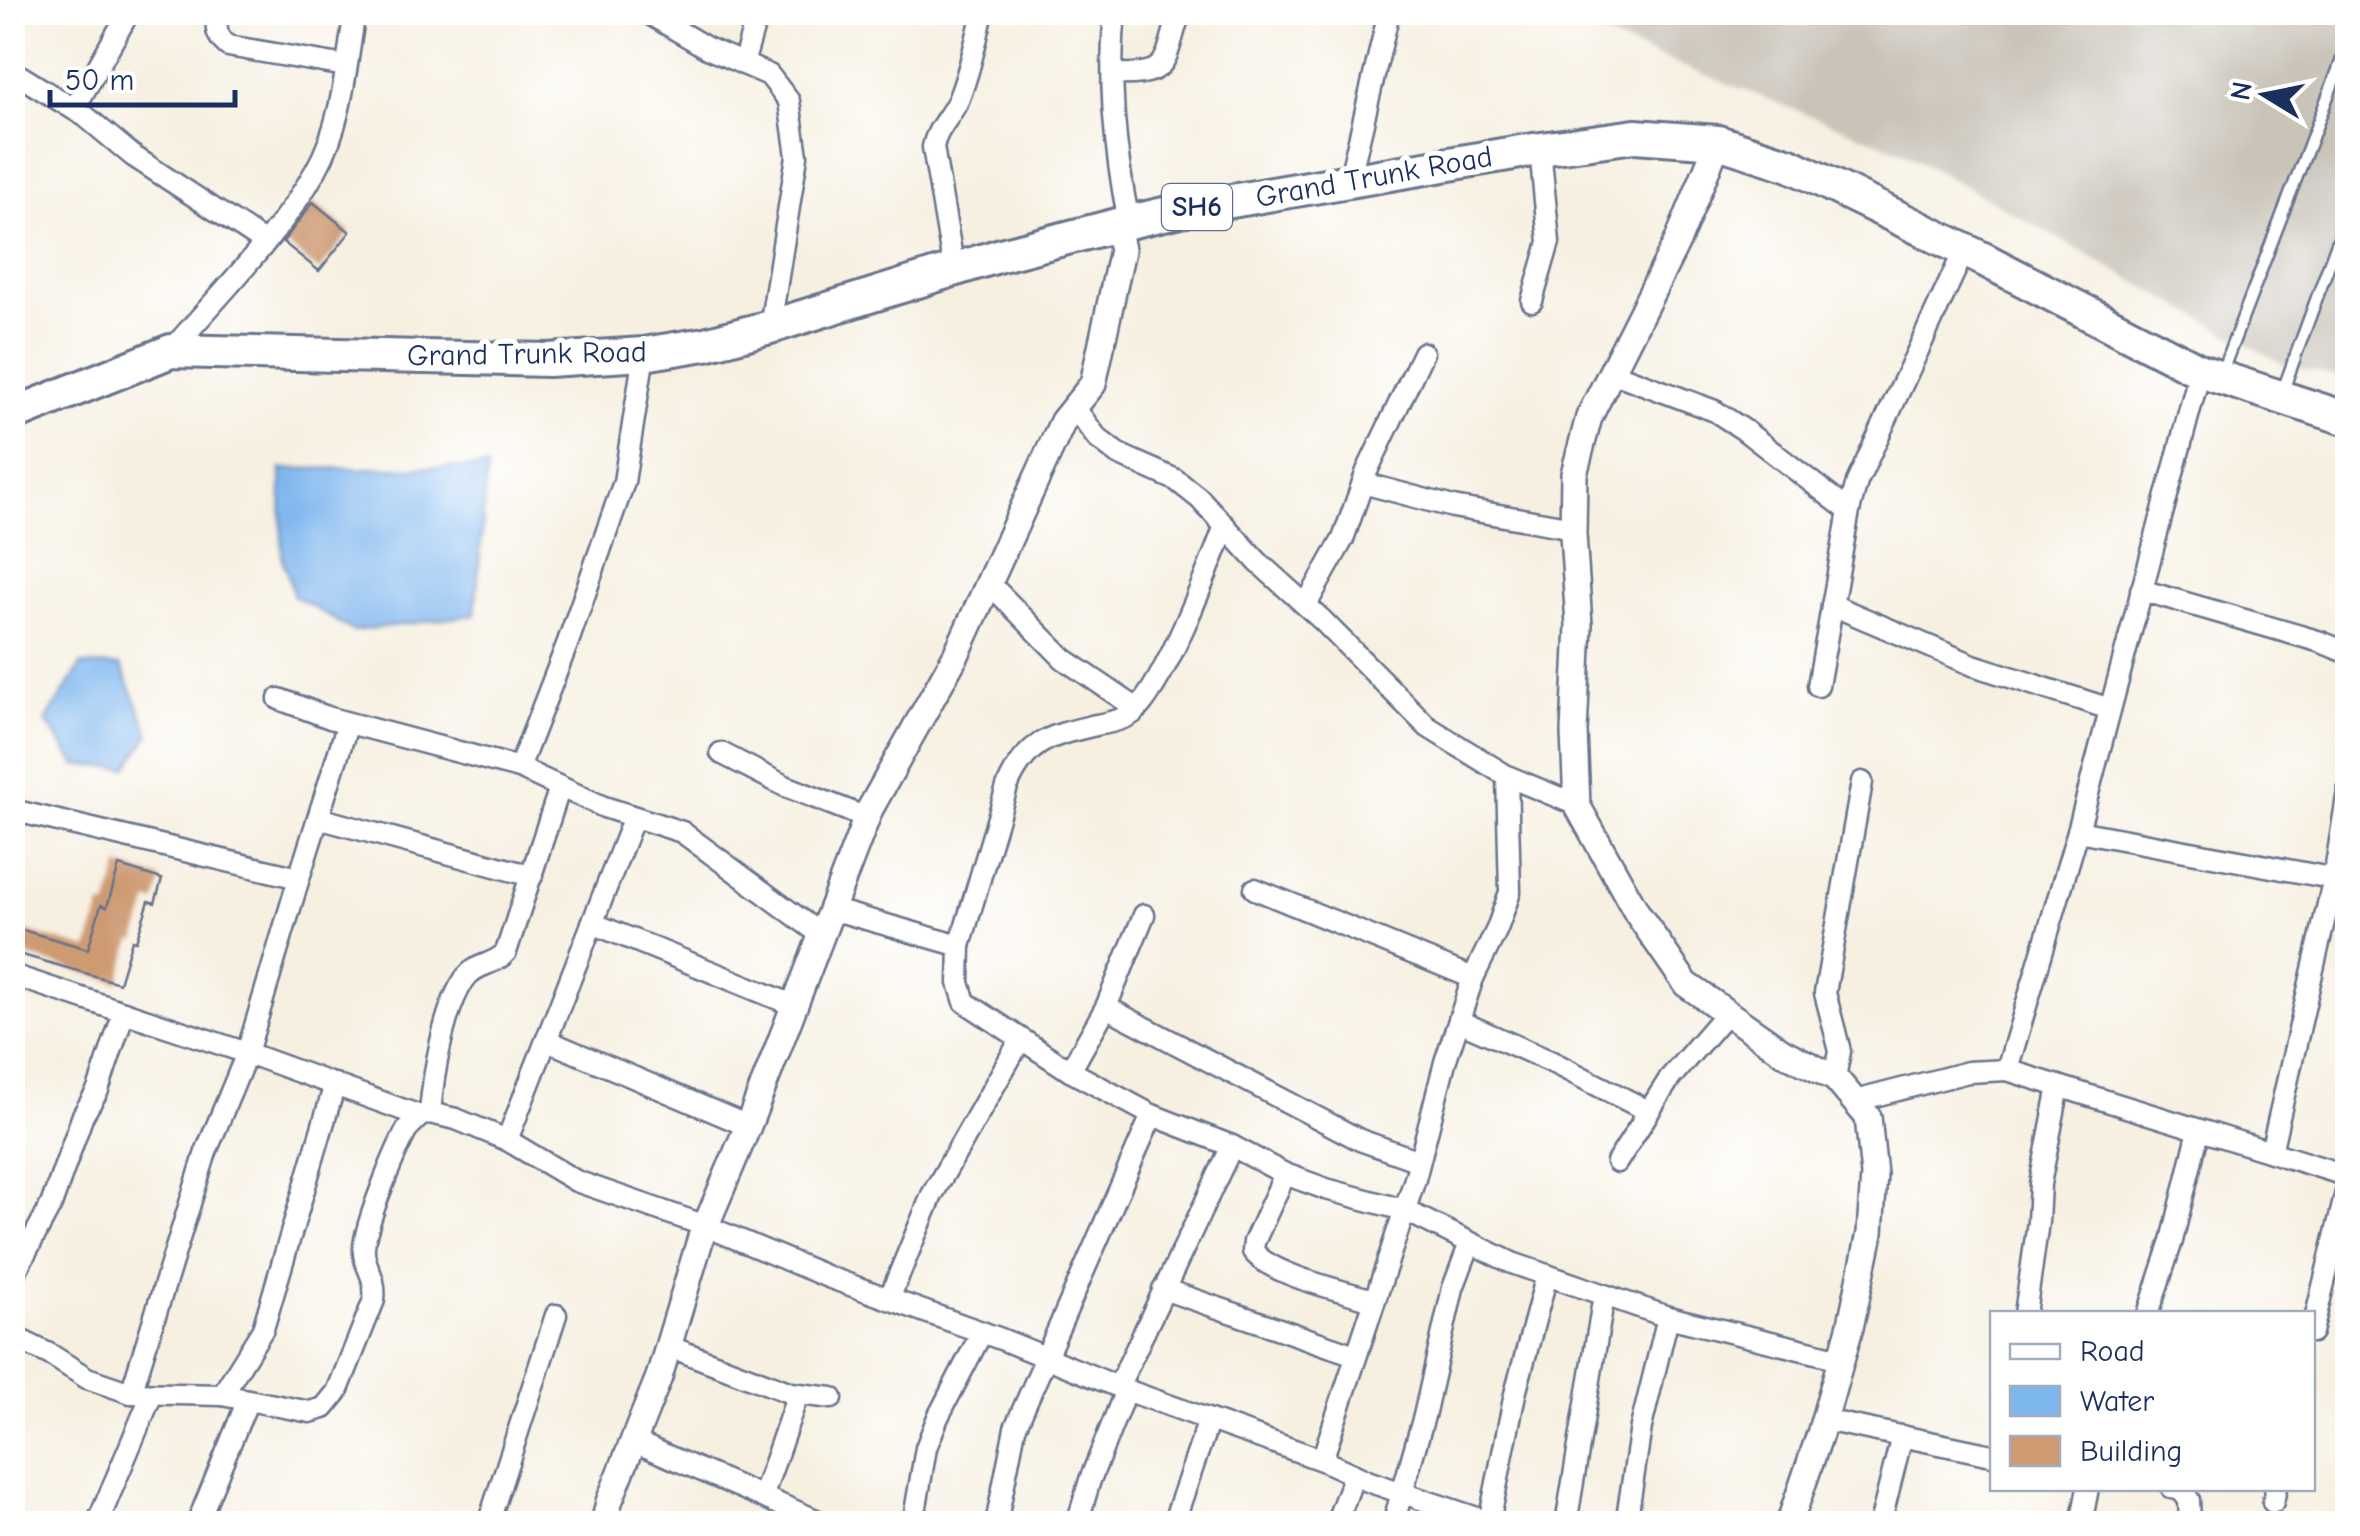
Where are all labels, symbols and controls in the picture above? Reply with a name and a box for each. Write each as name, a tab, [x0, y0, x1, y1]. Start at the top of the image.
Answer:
scale bar	[50, 45, 235, 107]
north arrow	[2215, 45, 2315, 145]
text: 50 m	[65, 63, 134, 98]
text: N	[2224, 79, 2259, 103]
street label: Grand Trunk Road	[1253, 139, 1495, 215]
road number: SH6	[1162, 184, 1232, 230]
street label: Grand Trunk Road	[407, 334, 647, 374]
legend	[1990, 1311, 2315, 1491]
text: Road	[2080, 1334, 2145, 1369]
text: Water	[2080, 1384, 2154, 1419]
text: Building	[2080, 1434, 2183, 1469]

